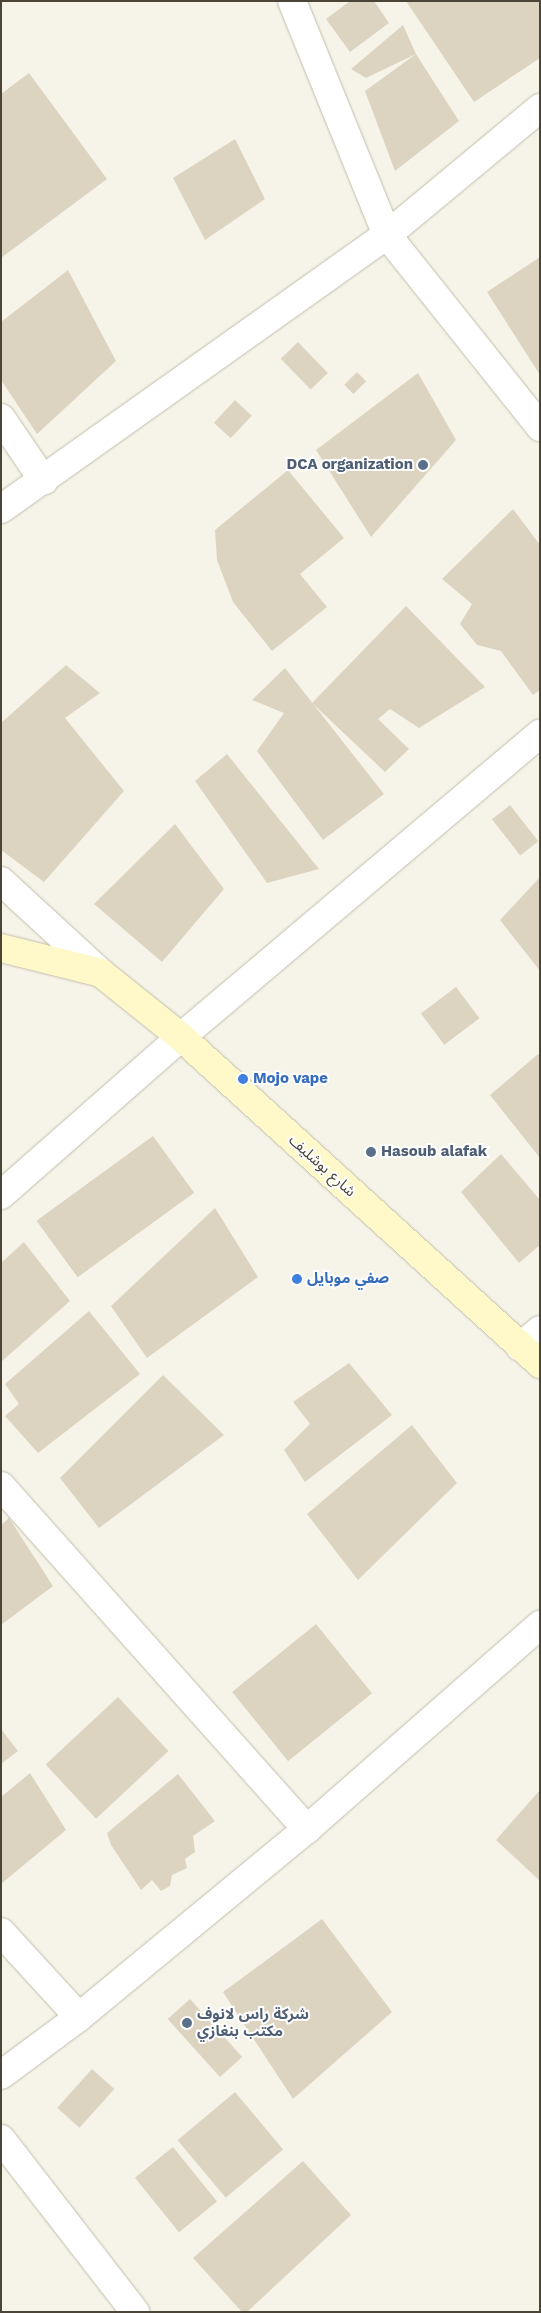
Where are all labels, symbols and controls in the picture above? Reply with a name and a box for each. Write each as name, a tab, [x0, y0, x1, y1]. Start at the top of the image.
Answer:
place label: DCA organization	[286, 456, 413, 474]
marker: DCA organization	[417, 459, 429, 471]
place label: Mojo vape	[253, 1070, 328, 1088]
marker: Mojo vape	[237, 1073, 249, 1085]
street label: شارع بوشليف	[285, 1131, 359, 1201]
place label: Hasoub alafak	[381, 1143, 487, 1161]
marker: Hasoub alafak	[365, 1146, 377, 1158]
place label: صفي موبايل	[307, 1270, 389, 1288]
marker: صفي موبايل	[291, 1273, 303, 1285]
place label: شركة راس لانوف مكتب بنغازي	[197, 2005, 309, 2040]
marker: شركة راس لانوف مكتب بنغازي	[181, 2017, 193, 2029]

